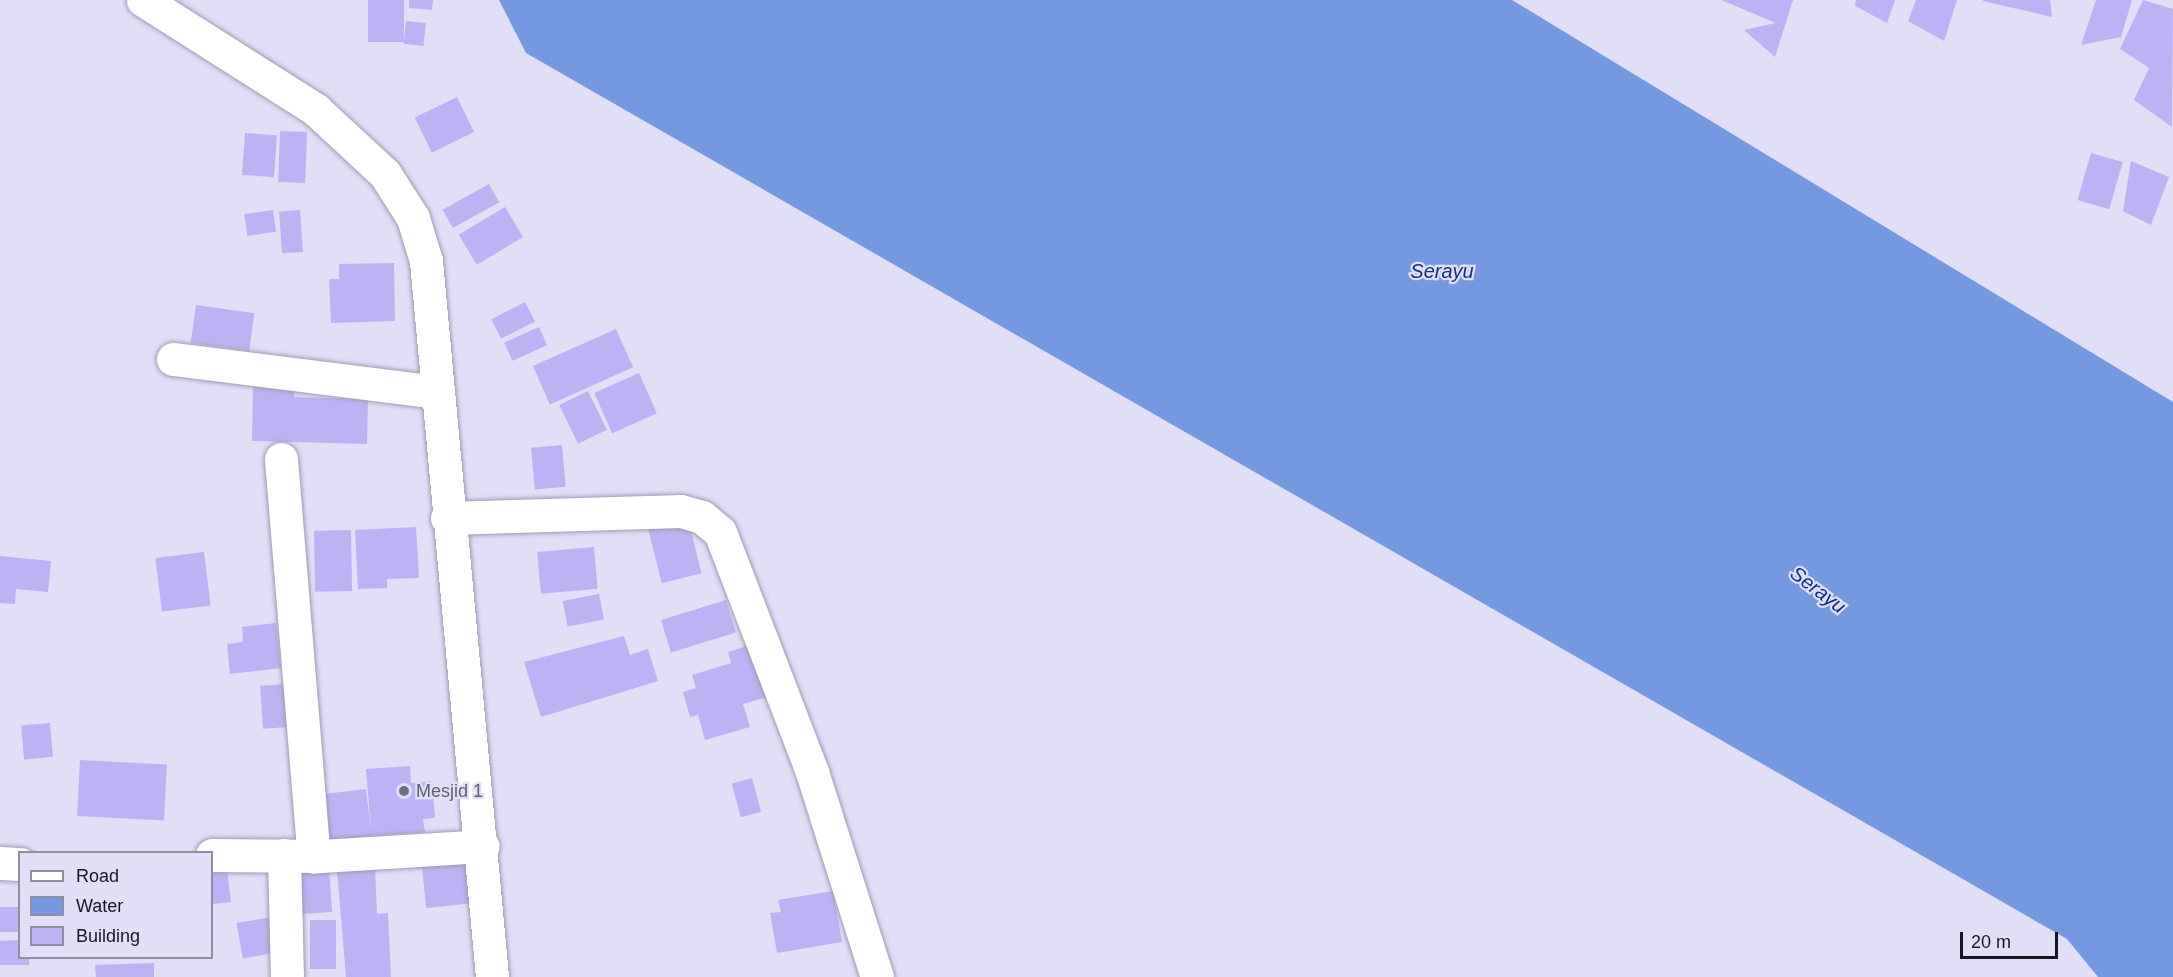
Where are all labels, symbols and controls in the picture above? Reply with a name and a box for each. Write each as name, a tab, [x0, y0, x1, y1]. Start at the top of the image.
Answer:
water label: Serayu	[1410, 259, 1474, 283]
water label: Serayu	[1785, 561, 1851, 619]
place label: Mesjid 1	[416, 780, 483, 802]
marker: Mesjid 1	[397, 784, 411, 798]
legend	[18, 851, 213, 959]
text: Road	[76, 866, 119, 886]
text: Water	[76, 896, 123, 916]
scale bar	[1963, 920, 2060, 958]
text: Building	[76, 926, 140, 946]
text: 20 m	[1971, 932, 2011, 952]

